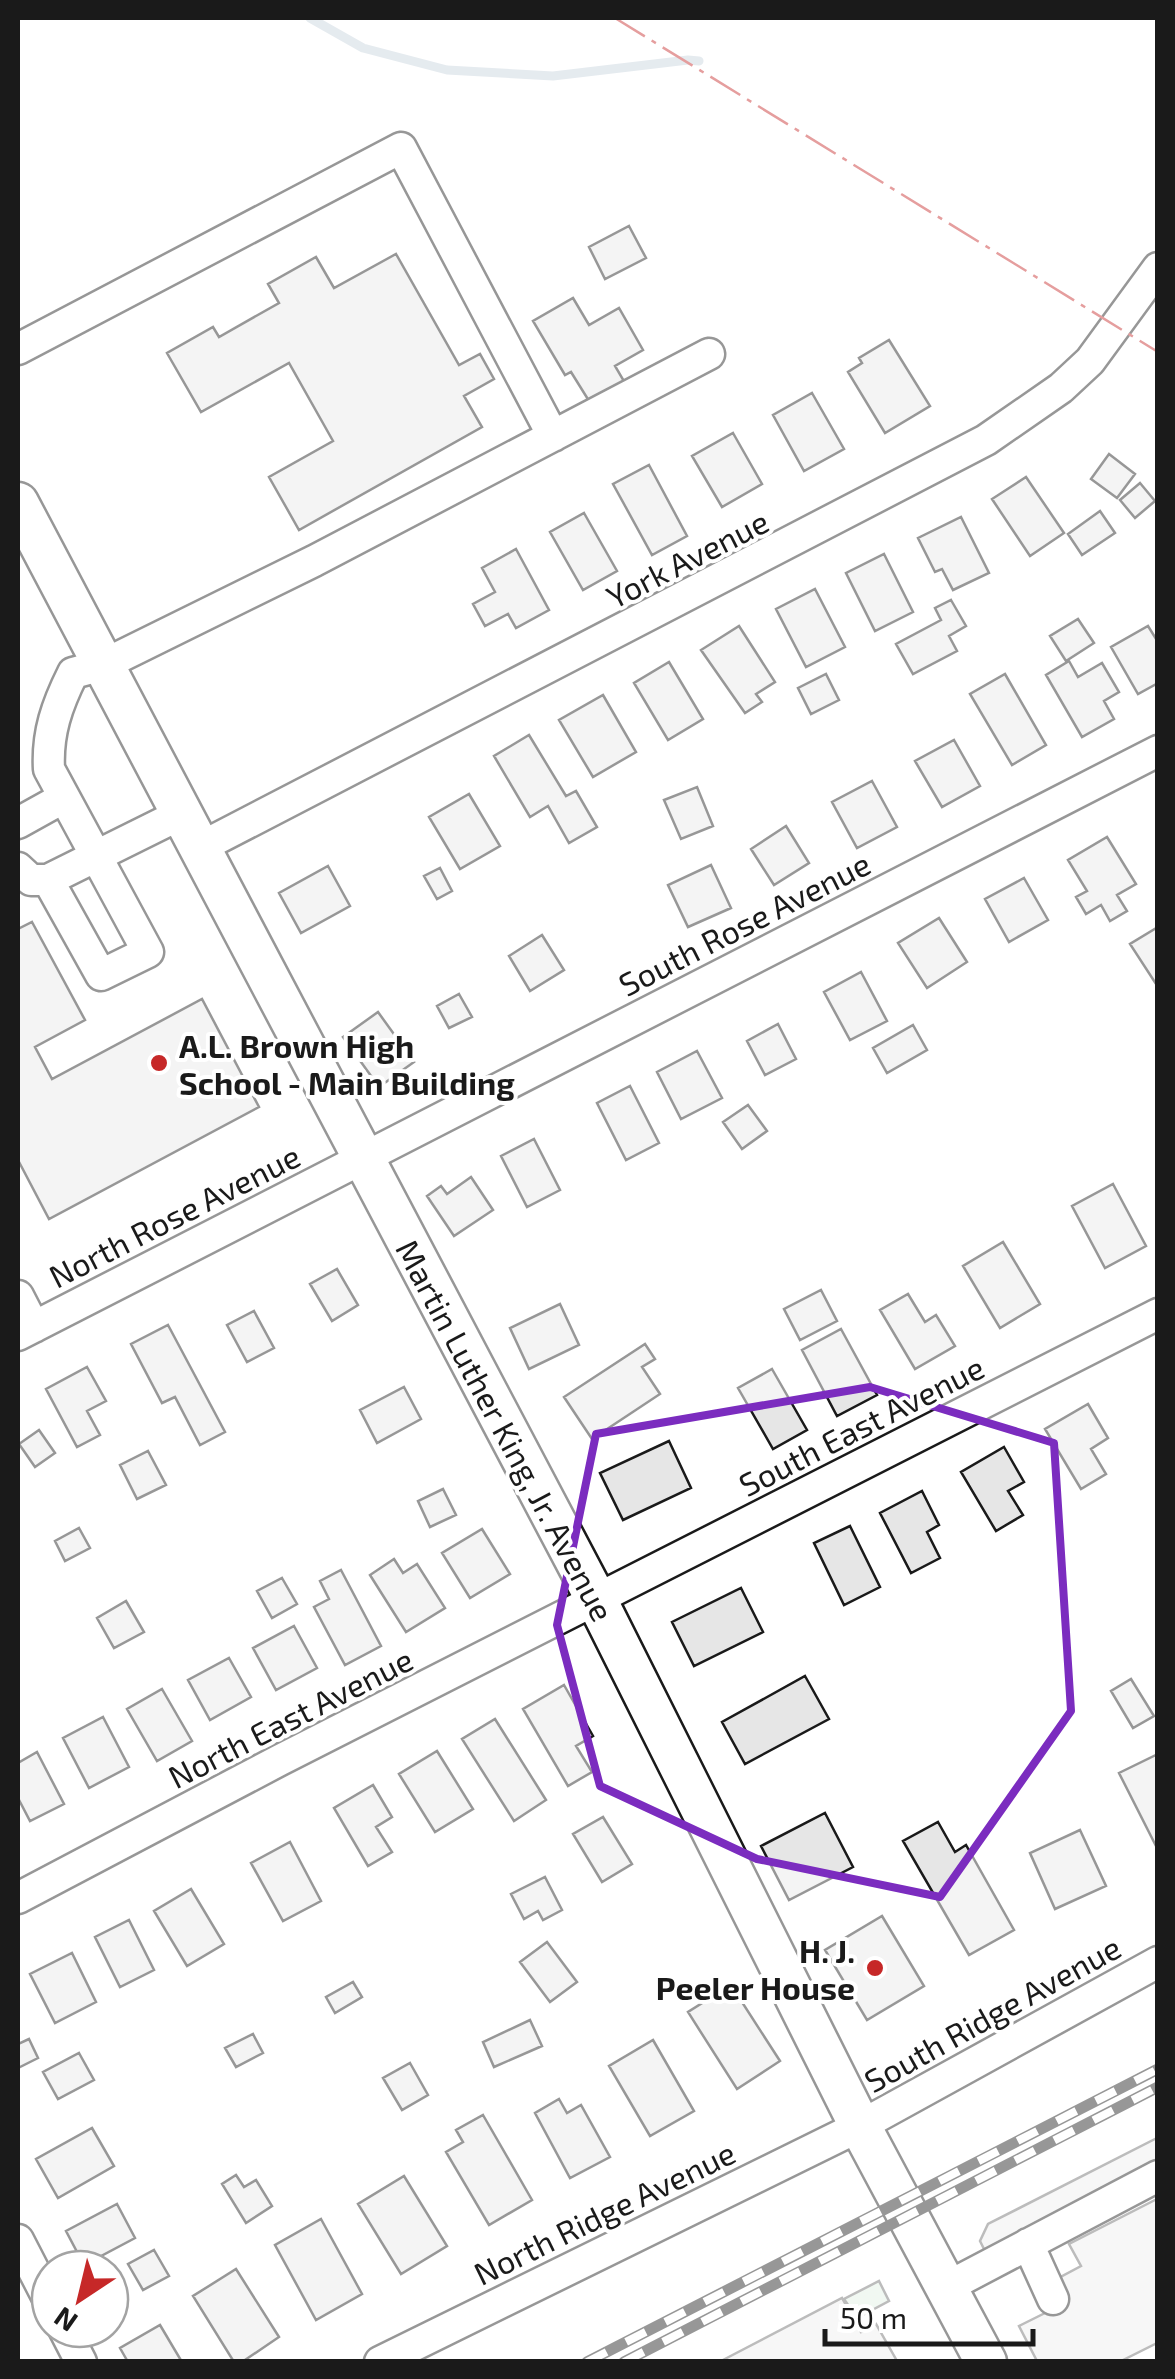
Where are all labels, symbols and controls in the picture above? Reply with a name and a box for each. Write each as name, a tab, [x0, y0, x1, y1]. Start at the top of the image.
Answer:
street label: York Avenue	[600, 501, 774, 615]
street label: South Rose Avenue	[612, 843, 876, 1003]
place label: A.L. Brown High School - Main Building	[179, 1026, 515, 1101]
marker: A.L. Brown High School - Main Building	[148, 1052, 170, 1074]
street label: North Rose Avenue	[42, 1135, 306, 1295]
street label: Martin Luther King, Jr. Avenue	[389, 1233, 623, 1627]
street label: South East Avenue	[732, 1347, 990, 1503]
street label: North East Avenue	[162, 1639, 418, 1795]
street label: South Ridge Avenue	[857, 1927, 1127, 2099]
place label: H. J. Peeler House	[656, 1931, 855, 2006]
marker: H. J. Peeler House	[864, 1957, 886, 1979]
street label: North Ridge Avenue	[467, 2132, 741, 2292]
north arrow	[30, 2249, 130, 2349]
scale bar	[825, 2284, 1032, 2346]
text: 50 m	[840, 2299, 907, 2335]
text: N	[47, 2301, 83, 2340]

